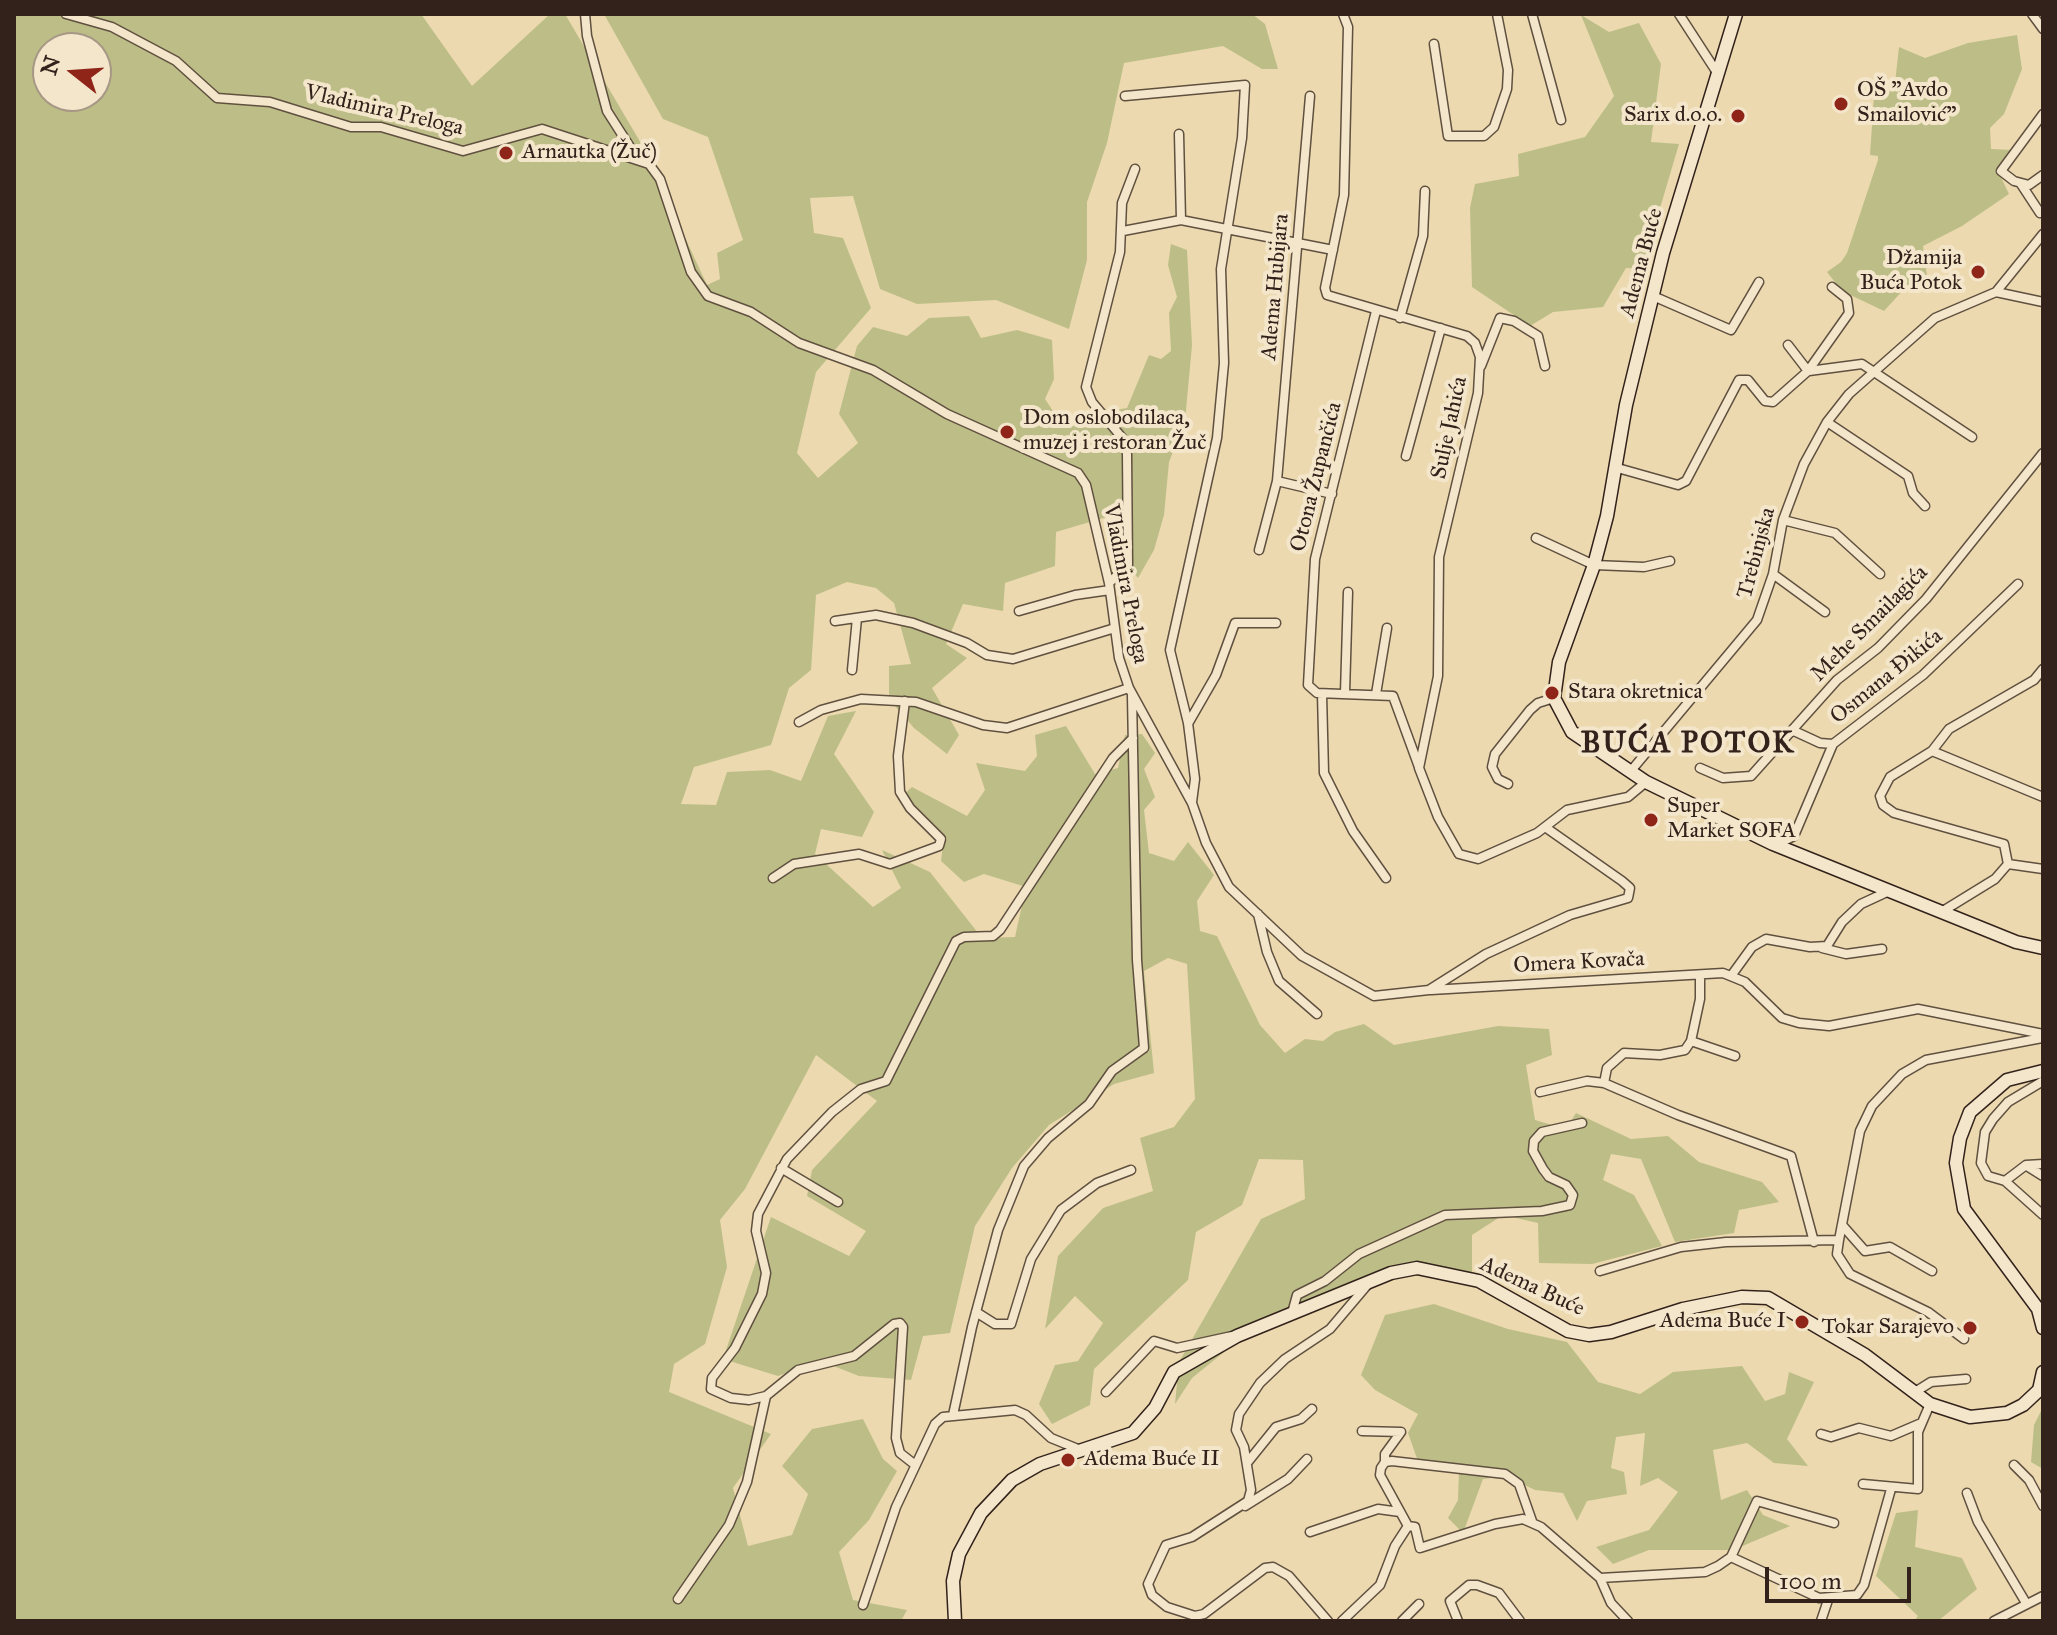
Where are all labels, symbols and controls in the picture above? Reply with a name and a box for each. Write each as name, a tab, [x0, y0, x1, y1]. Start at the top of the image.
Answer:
north arrow	[32, 32, 112, 112]
text: N	[35, 53, 66, 78]
place label: OŠ "Avdo Smailović"	[1857, 78, 1957, 130]
street label: Vladimira Preloga	[302, 80, 466, 142]
marker: OŠ "Avdo Smailović"	[1832, 95, 1850, 113]
place label: Sarix d.o.o.	[1624, 103, 1722, 129]
marker: Sarix d.o.o.	[1729, 107, 1747, 125]
place label: Arnautka (Žuč)	[522, 140, 657, 166]
marker: Arnautka (Žuč)	[497, 144, 515, 162]
street label: Adema Buće	[1615, 205, 1669, 321]
street label: Adema Hubijara	[1256, 213, 1296, 361]
place label: Džamija Buća Potok	[1860, 246, 1962, 298]
marker: Džamija Buća Potok	[1969, 263, 1987, 281]
street label: Sulje Jahića	[1426, 374, 1474, 482]
street label: Otona Župančića	[1286, 399, 1348, 555]
place label: Dom oslobodilaca, muzej i restoran Žuč	[1023, 406, 1206, 458]
marker: Dom oslobodilaca, muzej i restoran Žuč	[998, 423, 1016, 441]
street label: Vladimira Preloga	[1097, 502, 1153, 666]
street label: Trebinjska	[1732, 505, 1782, 601]
street label: Mehe Smailagića	[1806, 560, 1934, 688]
street label: Osmana Đikića	[1826, 624, 1948, 730]
place label: Stara okretnica	[1568, 680, 1703, 706]
marker: Stara okretnica	[1543, 684, 1561, 702]
district label: BUĆA POTOK	[1581, 727, 1795, 763]
place label: Super Market SOFA	[1667, 794, 1796, 846]
marker: Super Market SOFA	[1642, 811, 1660, 829]
street label: Omera Kovača	[1513, 946, 1645, 980]
street label: Adema Buće	[1476, 1251, 1588, 1323]
place label: Adema Buće I	[1660, 1309, 1786, 1335]
marker: Adema Buće I	[1793, 1313, 1811, 1331]
place label: Tokar Sarajevo	[1822, 1315, 1954, 1341]
marker: Tokar Sarajevo	[1961, 1319, 1979, 1337]
place label: Adema Buće II	[1084, 1447, 1220, 1473]
marker: Adema Buće II	[1059, 1451, 1077, 1469]
scale bar	[1769, 1551, 1915, 1601]
text: 100 m	[1779, 1566, 1842, 1596]

